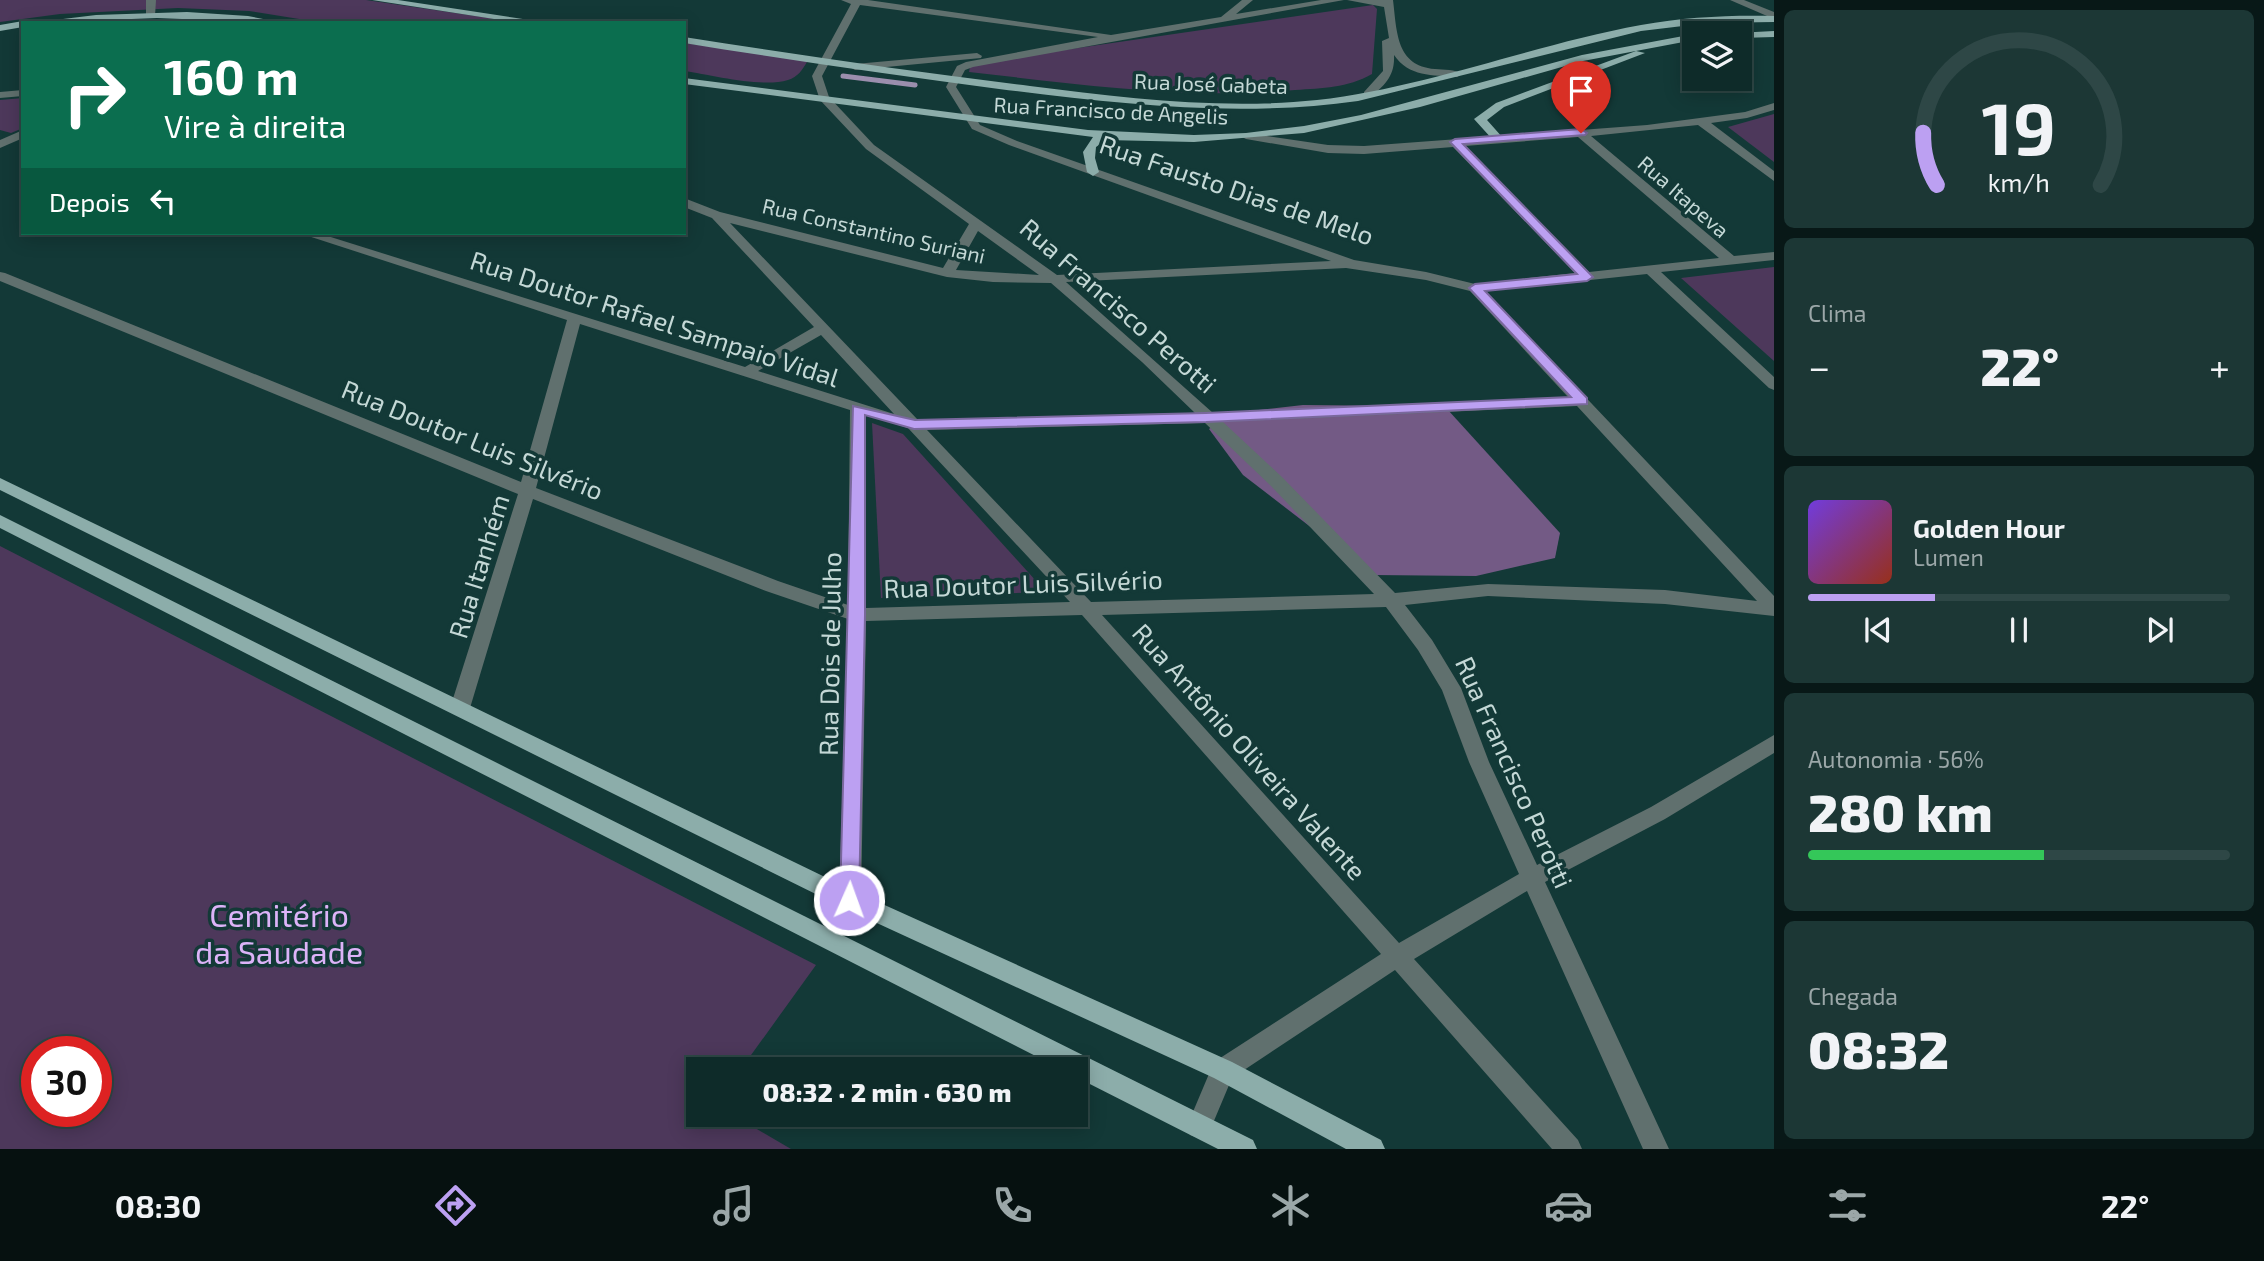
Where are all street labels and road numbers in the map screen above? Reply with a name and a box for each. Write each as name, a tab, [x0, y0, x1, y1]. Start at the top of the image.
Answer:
street label: Rua José Gabeta	[1134, 68, 1288, 98]
street label: Rua Francisco de Angelis	[993, 91, 1229, 129]
street label: Rua Fausto Dias de Melo	[1096, 127, 1378, 251]
street label: Rua Itapeva	[1633, 150, 1735, 242]
street label: Rua Constantino Suriani	[760, 192, 988, 268]
street label: Rua Francisco Perotti	[1014, 211, 1224, 399]
street label: Rua Doutor Rafael Sampaio Vidal	[467, 244, 844, 392]
street label: Rua Doutor Luis Silvério	[338, 372, 608, 506]
street label: Rua Itanhém	[441, 490, 515, 642]
street label: Rua Dois de Julho	[812, 552, 846, 756]
street label: Rua Doutor Luis Silvério	[883, 563, 1163, 603]
street label: Rua Antônio Oliveira Valente	[1127, 617, 1373, 885]
street label: Rua Francisco Perotti	[1450, 651, 1580, 893]

